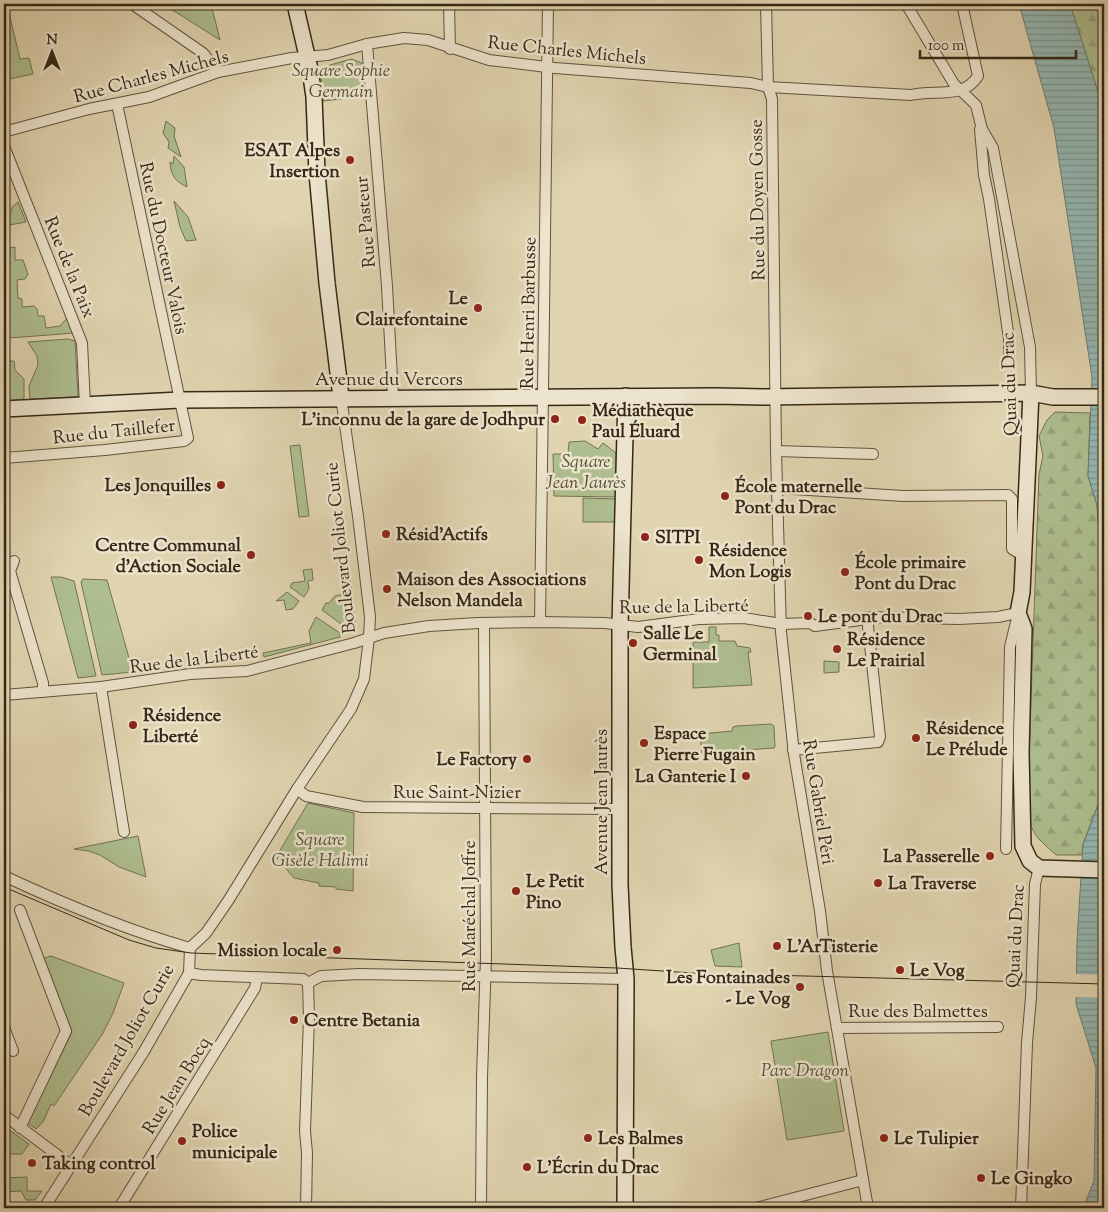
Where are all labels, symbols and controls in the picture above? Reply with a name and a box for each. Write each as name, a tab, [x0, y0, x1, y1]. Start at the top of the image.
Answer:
north arrow	[28, 28, 78, 78]
scale bar	[920, 28, 1077, 60]
text: N	[46, 31, 58, 51]
street label: Rue Charles Michels	[486, 31, 647, 73]
text: 100 m	[928, 36, 965, 57]
street label: Rue Charles Michels	[71, 45, 232, 111]
park label: Square Sophie Germain	[292, 59, 390, 106]
street label: Rue du Doyen Gosse	[745, 119, 773, 281]
place label: ESAT Alpes Insertion	[244, 139, 340, 186]
marker: ESAT Alpes Insertion	[344, 154, 356, 166]
street label: Rue du Docteur Valois	[131, 160, 193, 337]
street label: Rue Pasteur	[350, 175, 384, 269]
street label: Rue de la Paix	[36, 213, 100, 323]
street label: Rue Henri Barbusse	[516, 237, 544, 389]
place label: Le Clairefontaine	[355, 287, 469, 334]
marker: Le Clairefontaine	[472, 302, 484, 314]
street label: Quai du Drac	[996, 331, 1026, 436]
street label: Avenue du Vercors	[315, 368, 463, 394]
place label: Médiathèque Paul Éluard	[592, 399, 694, 446]
place label: L'inconnu de la gare de Jodhpur	[301, 408, 545, 434]
marker: L'inconnu de la gare de Jodhpur	[549, 413, 561, 425]
street label: Rue du Taillefer	[52, 414, 177, 452]
marker: Médiathèque Paul Éluard	[576, 414, 588, 426]
park label: Square Jean Jaurès	[545, 450, 626, 497]
street label: Boulevard Joliot Curie	[320, 461, 364, 635]
place label: Les Jonquilles	[105, 474, 211, 500]
place label: École maternelle Pont du Drac	[735, 474, 863, 522]
marker: Les Jonquilles	[215, 479, 227, 491]
marker: École maternelle Pont du Drac	[719, 490, 731, 502]
place label: Résid'Actifs	[396, 523, 488, 549]
place label: SITPI	[655, 526, 700, 552]
marker: Résid'Actifs	[380, 528, 392, 540]
marker: SITPI	[639, 531, 651, 543]
place label: Centre Communal d'Action Sociale	[95, 534, 242, 581]
place label: Résidence Mon Logis	[709, 539, 791, 586]
marker: Centre Communal d'Action Sociale	[245, 549, 257, 561]
place label: École primaire Pont du Drac	[855, 550, 967, 598]
marker: Résidence Mon Logis	[693, 554, 705, 566]
marker: École primaire Pont du Drac	[839, 566, 851, 578]
place label: Maison des Associations Nelson Mandela	[397, 568, 586, 615]
marker: Maison des Associations Nelson Mandela	[381, 583, 393, 595]
street label: Rue de la Liberté	[619, 594, 749, 622]
place label: Le pont du Drac	[818, 605, 944, 631]
marker: Le pont du Drac	[802, 610, 814, 622]
place label: Salle Le Germinal	[643, 622, 718, 669]
place label: Résidence Le Prairial	[847, 628, 926, 675]
marker: Salle Le Germinal	[627, 637, 639, 649]
street label: Rue de la Liberté	[128, 640, 260, 682]
marker: Résidence Le Prairial	[831, 643, 843, 655]
place label: Résidence Liberté	[143, 704, 222, 751]
place label: Résidence Le Prélude	[926, 717, 1008, 764]
marker: Résidence Liberté	[127, 719, 139, 731]
place label: Espace Pierre Fugain	[654, 722, 756, 769]
street label: Avenue Jean Jaurès	[590, 729, 616, 875]
marker: Résidence Le Prélude	[910, 732, 922, 744]
marker: Espace Pierre Fugain	[638, 737, 650, 749]
street label: Rue Gabriel Péri	[794, 738, 840, 867]
place label: Le Factory	[436, 748, 517, 774]
marker: Le Factory	[521, 753, 533, 765]
place label: La Ganterie I	[635, 765, 736, 791]
marker: La Ganterie I	[740, 770, 752, 782]
street label: Rue Saint-Nizier	[393, 781, 521, 807]
park label: Square Gisèle Halimi	[271, 828, 369, 875]
street label: Rue Maréchal Joffre	[458, 840, 484, 992]
place label: La Passerelle	[883, 845, 981, 871]
marker: La Passerelle	[984, 850, 996, 862]
place label: Le Petit Pino	[526, 870, 585, 917]
place label: La Traverse	[888, 872, 977, 898]
marker: La Traverse	[872, 877, 884, 889]
street label: Quai du Drac	[1001, 883, 1033, 989]
marker: Le Petit Pino	[510, 885, 522, 897]
place label: L'ArTisterie	[787, 935, 879, 961]
place label: Mission locale	[218, 939, 328, 965]
marker: L'ArTisterie	[771, 940, 783, 952]
marker: Mission locale	[331, 944, 343, 956]
place label: Le Vog	[910, 959, 965, 985]
street label: Boulevard Joliot Curie	[73, 960, 182, 1122]
marker: Le Vog	[894, 964, 906, 976]
place label: Les Fontainades - Le Vog	[666, 966, 790, 1013]
marker: Les Fontainades - Le Vog	[794, 981, 806, 993]
street label: Rue des Balmettes	[848, 1000, 988, 1026]
place label: Centre Betania	[304, 1009, 421, 1035]
marker: Centre Betania	[288, 1014, 300, 1026]
street label: Rue Jean Bocq	[137, 1032, 218, 1140]
park label: Parc Dragon	[761, 1059, 849, 1085]
place label: Police municipale	[192, 1120, 278, 1167]
place label: Les Balmes	[598, 1127, 683, 1153]
place label: Le Tulipier	[894, 1127, 979, 1153]
marker: Les Balmes	[582, 1132, 594, 1144]
marker: Le Tulipier	[878, 1132, 890, 1144]
marker: Police municipale	[176, 1135, 188, 1147]
place label: Taking control	[42, 1152, 156, 1178]
place label: L'Écrin du Drac	[537, 1155, 660, 1182]
marker: Taking control	[26, 1157, 38, 1169]
marker: L'Écrin du Drac	[521, 1161, 533, 1173]
place label: Le Gingko	[991, 1167, 1073, 1193]
marker: Le Gingko	[975, 1172, 987, 1184]

